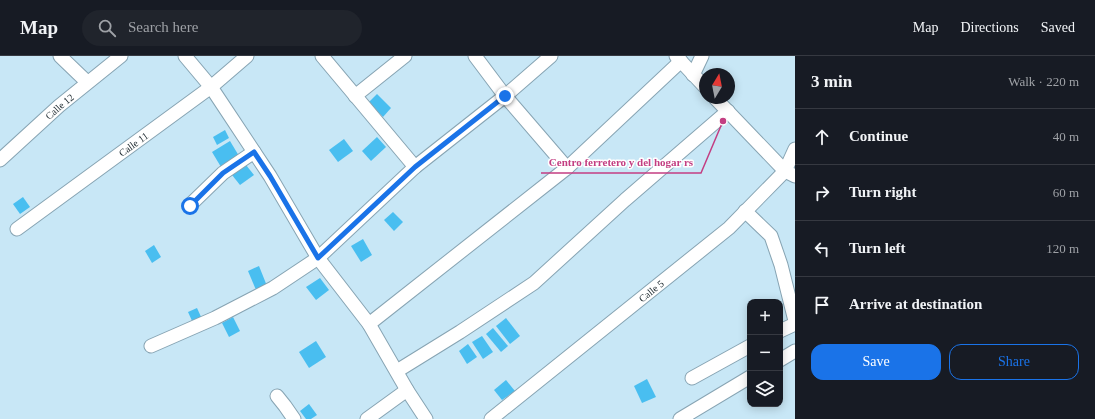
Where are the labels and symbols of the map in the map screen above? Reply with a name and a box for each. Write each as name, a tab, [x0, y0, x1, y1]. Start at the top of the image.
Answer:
north arrow	[699, 68, 735, 104]
route end	[496, 87, 514, 105]
street label: Calle 12	[43, 92, 76, 122]
street label: Calle 11	[117, 130, 150, 159]
callout: Centro ferretero y del hogar rs	[541, 150, 701, 173]
text: Centro ferretero y del hogar rs	[549, 156, 694, 168]
route start	[181, 197, 199, 215]
street label: Calle 5	[637, 278, 666, 304]

